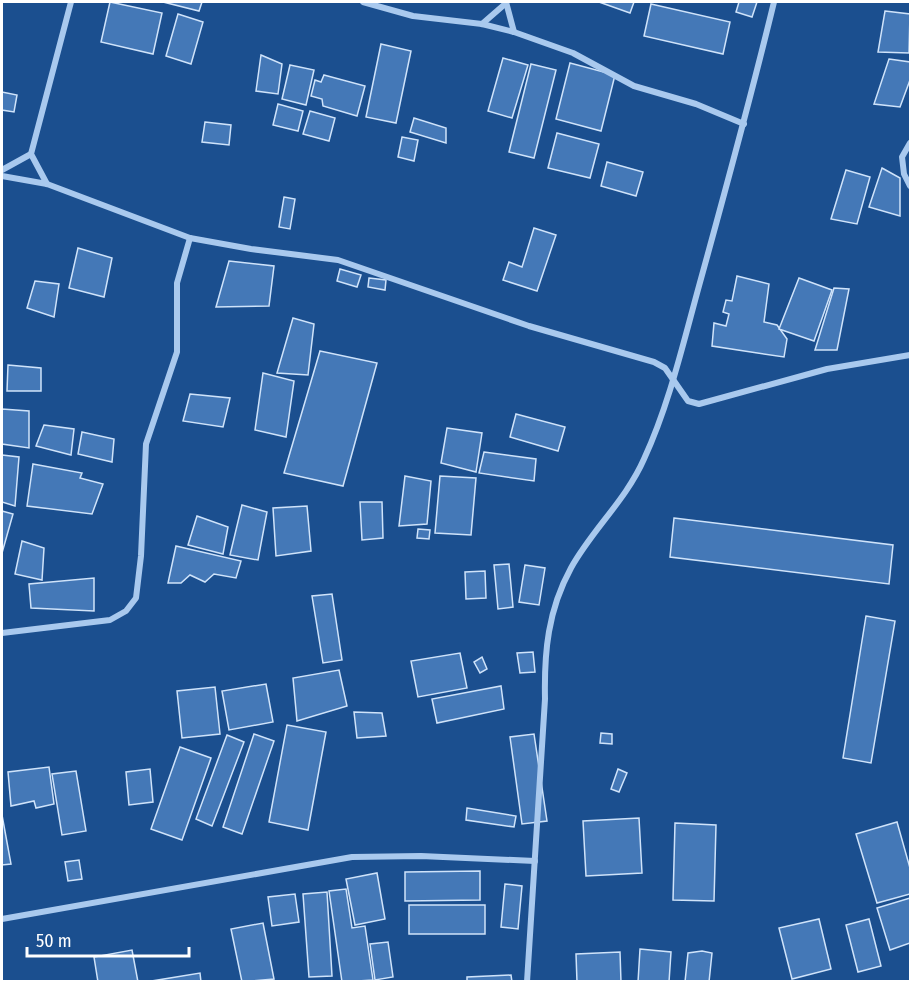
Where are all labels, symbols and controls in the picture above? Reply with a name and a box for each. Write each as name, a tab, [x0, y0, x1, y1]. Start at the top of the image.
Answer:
scale bar	[27, 920, 189, 958]
text: 50 m	[36, 930, 72, 952]

